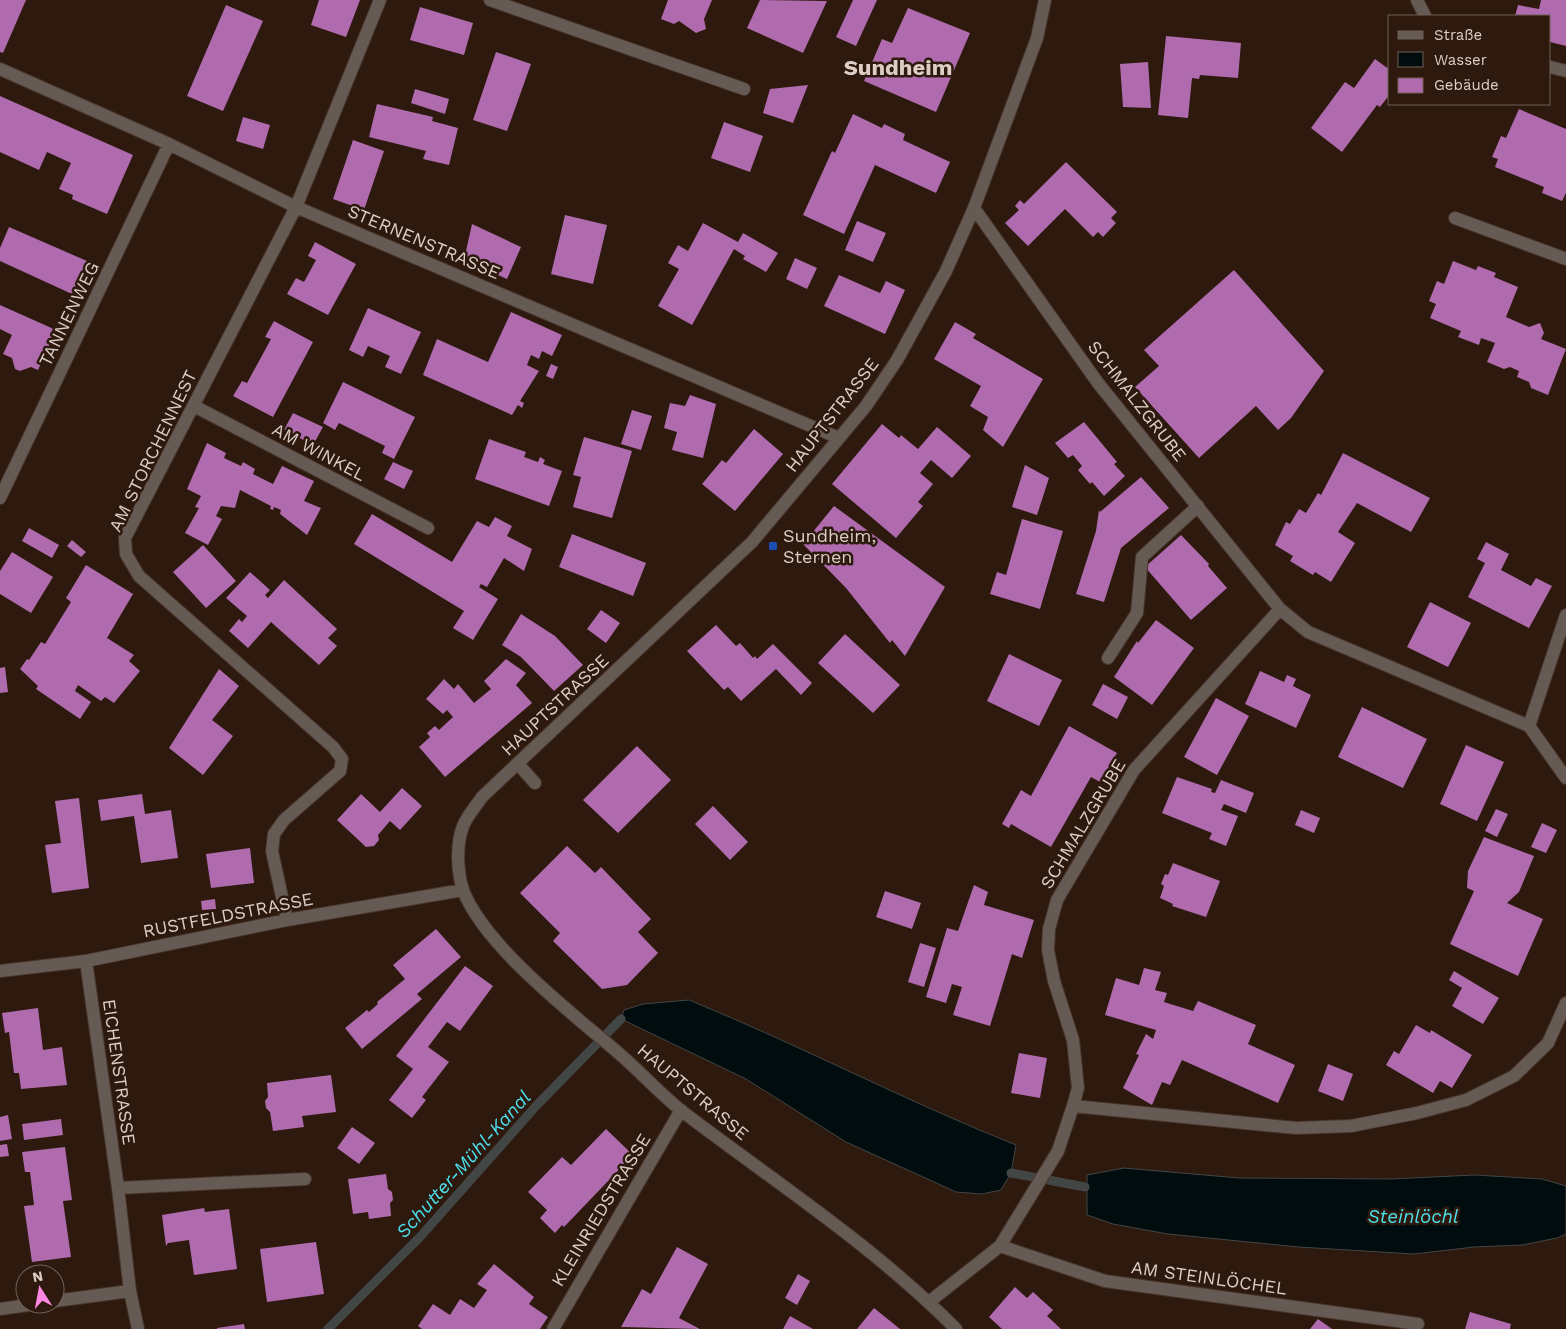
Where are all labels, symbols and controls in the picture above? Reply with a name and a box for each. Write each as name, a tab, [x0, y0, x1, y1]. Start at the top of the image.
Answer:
legend	[1388, 15, 1551, 105]
text: Straße	[1434, 26, 1482, 44]
text: Wasser	[1434, 51, 1487, 69]
district label: Sundheim	[844, 55, 952, 80]
text: Gebäude	[1434, 76, 1499, 94]
street label: STERNENSTRASSE	[345, 200, 503, 283]
street label: TANNENWEG	[34, 258, 103, 370]
street label: SCHMALZGRUBE	[1084, 336, 1191, 465]
street label: HAUPTSTRASSE	[781, 354, 883, 476]
street label: AM STORCHENNEST	[104, 367, 201, 535]
street label: AM WINKEL	[269, 418, 370, 485]
place label: Sundheim, Sternen	[783, 525, 876, 567]
marker: Sundheim, Sternen	[767, 540, 779, 552]
street label: HAUPTSTRASSE	[497, 650, 613, 760]
street label: SCHMALZGRUBE	[1036, 755, 1129, 892]
street label: RUSTFELDSTRASSE	[141, 888, 315, 941]
street label: EICHENSTRASSE	[99, 998, 140, 1146]
street label: HAUPTSTRASSE	[633, 1039, 753, 1144]
water label: Schutter-Mühl-Kanal	[391, 1086, 536, 1243]
street label: KLEINRIEDSTRASSE	[547, 1130, 655, 1290]
water label: Steinlöchl	[1367, 1205, 1459, 1228]
street label: AM STEINLÖCHEL	[1130, 1256, 1288, 1299]
north arrow	[15, 1264, 65, 1314]
text: N	[31, 1267, 44, 1285]

